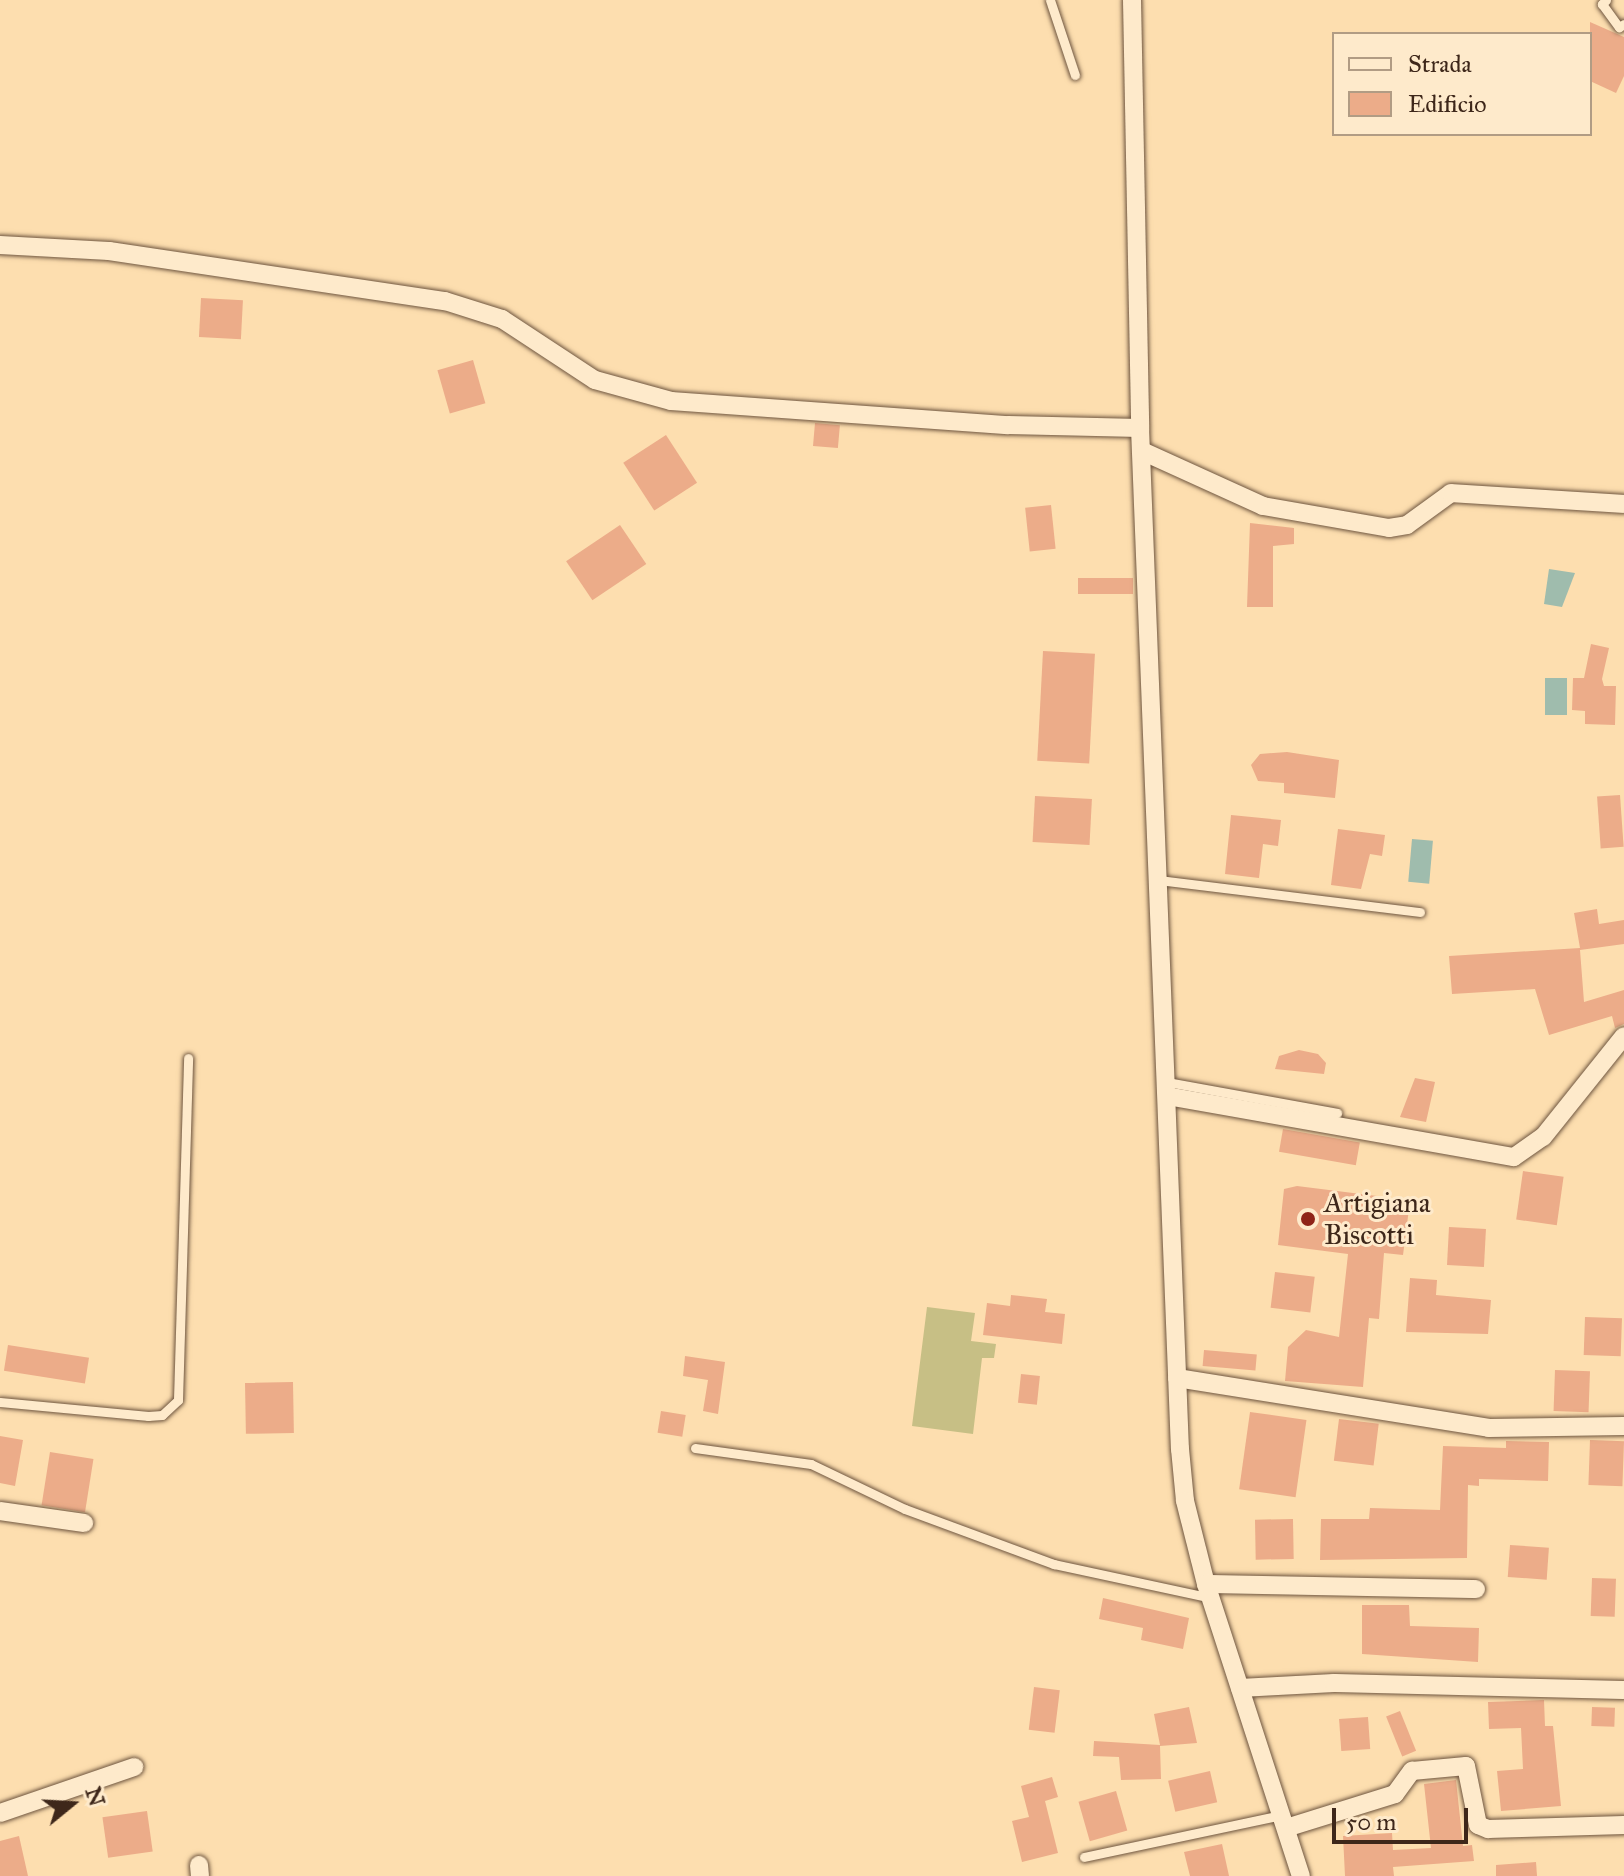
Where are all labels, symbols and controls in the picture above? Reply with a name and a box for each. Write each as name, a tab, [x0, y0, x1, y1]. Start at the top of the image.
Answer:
legend	[1332, 32, 1592, 136]
text: Strada	[1408, 49, 1472, 79]
text: Edificio	[1408, 89, 1487, 119]
place label: Artigiana Biscotti	[1324, 1186, 1431, 1252]
marker: Artigiana Biscotti	[1299, 1210, 1317, 1228]
north arrow	[32, 1764, 112, 1844]
text: N	[80, 1783, 111, 1809]
scale bar	[1336, 1792, 1472, 1842]
text: 50 m	[1346, 1807, 1396, 1837]

